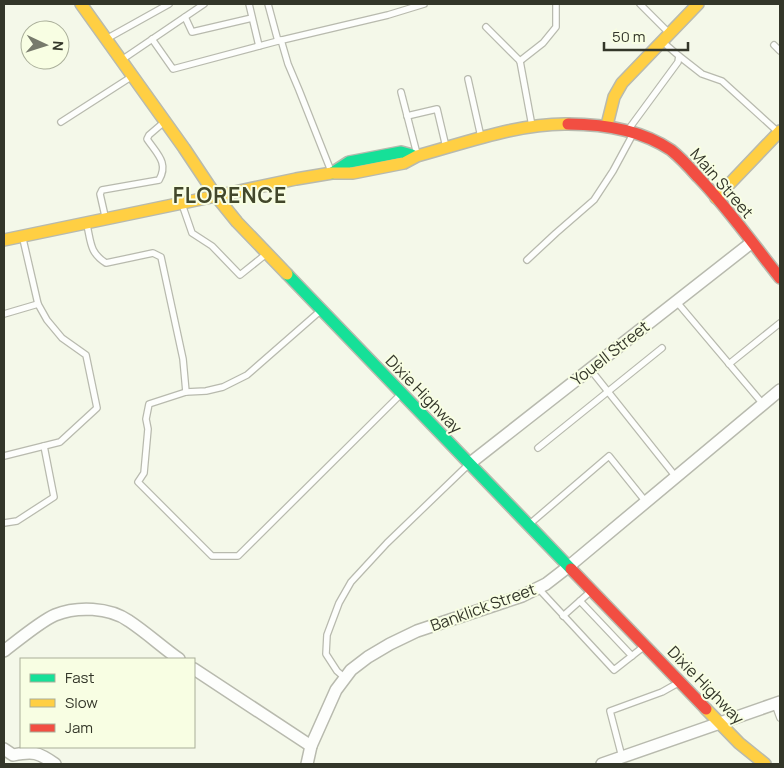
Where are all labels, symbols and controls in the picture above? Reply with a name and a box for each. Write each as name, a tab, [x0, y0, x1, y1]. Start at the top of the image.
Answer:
north arrow	[20, 20, 70, 70]
scale bar	[604, 20, 688, 52]
text: 50 m	[612, 26, 646, 47]
text: N	[49, 40, 68, 52]
street label: Main Street	[686, 143, 758, 223]
district label: FLORENCE	[173, 181, 287, 209]
street label: Youell Street	[566, 316, 654, 390]
street label: Dixie Highway	[381, 350, 468, 439]
street label: Banklick Street	[427, 578, 539, 636]
street label: Dixie Highway	[663, 641, 750, 730]
legend	[20, 658, 195, 748]
text: Fast	[65, 667, 94, 688]
text: Slow	[65, 692, 98, 713]
text: Jam	[65, 717, 93, 738]

